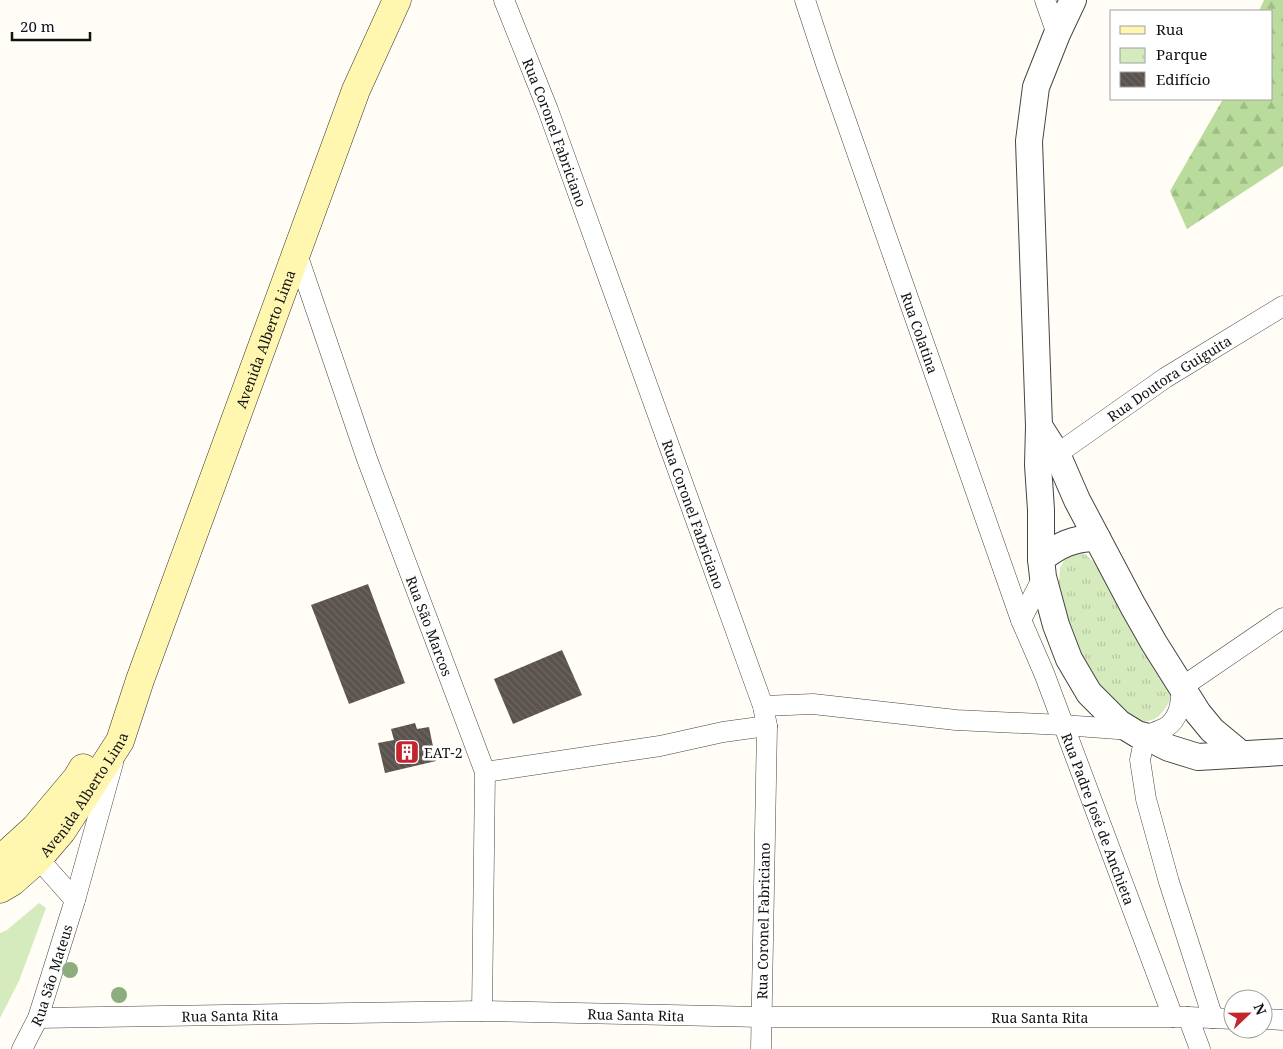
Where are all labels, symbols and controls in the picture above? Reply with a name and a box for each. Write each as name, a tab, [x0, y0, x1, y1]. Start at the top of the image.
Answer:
scale bar	[12, 10, 90, 42]
legend	[1110, 10, 1273, 100]
text: 20 m	[20, 16, 55, 36]
text: Rua	[1156, 19, 1184, 39]
text: Parque	[1156, 44, 1207, 64]
street label: Rua Coronel Fabriciano	[519, 55, 592, 209]
text: Edifício	[1156, 69, 1211, 89]
street label: Avenida Alberto Lima	[231, 267, 299, 411]
street label: Rua Colatina	[897, 289, 943, 376]
street label: Rua Doutora Guiguita	[1103, 330, 1235, 425]
street label: Rua Coronel Fabriciano	[658, 437, 729, 591]
street label: Rua São Marcos	[402, 573, 457, 679]
street label: Avenida Alberto Lima	[35, 730, 132, 860]
street label: Rua Padre José de Anchieta	[1058, 730, 1140, 907]
building icon: EAT-2	[394, 739, 420, 765]
place label: EAT-2	[424, 743, 463, 762]
street label: Rua Coronel Fabriciano	[752, 842, 774, 1000]
street label: Rua São Mateus	[26, 922, 76, 1029]
north arrow	[1223, 989, 1273, 1039]
text: N	[1250, 1000, 1271, 1018]
street label: Rua Santa Rita	[587, 1004, 685, 1025]
street label: Rua Santa Rita	[181, 1005, 279, 1025]
street label: Rua Santa Rita	[991, 1008, 1089, 1027]

